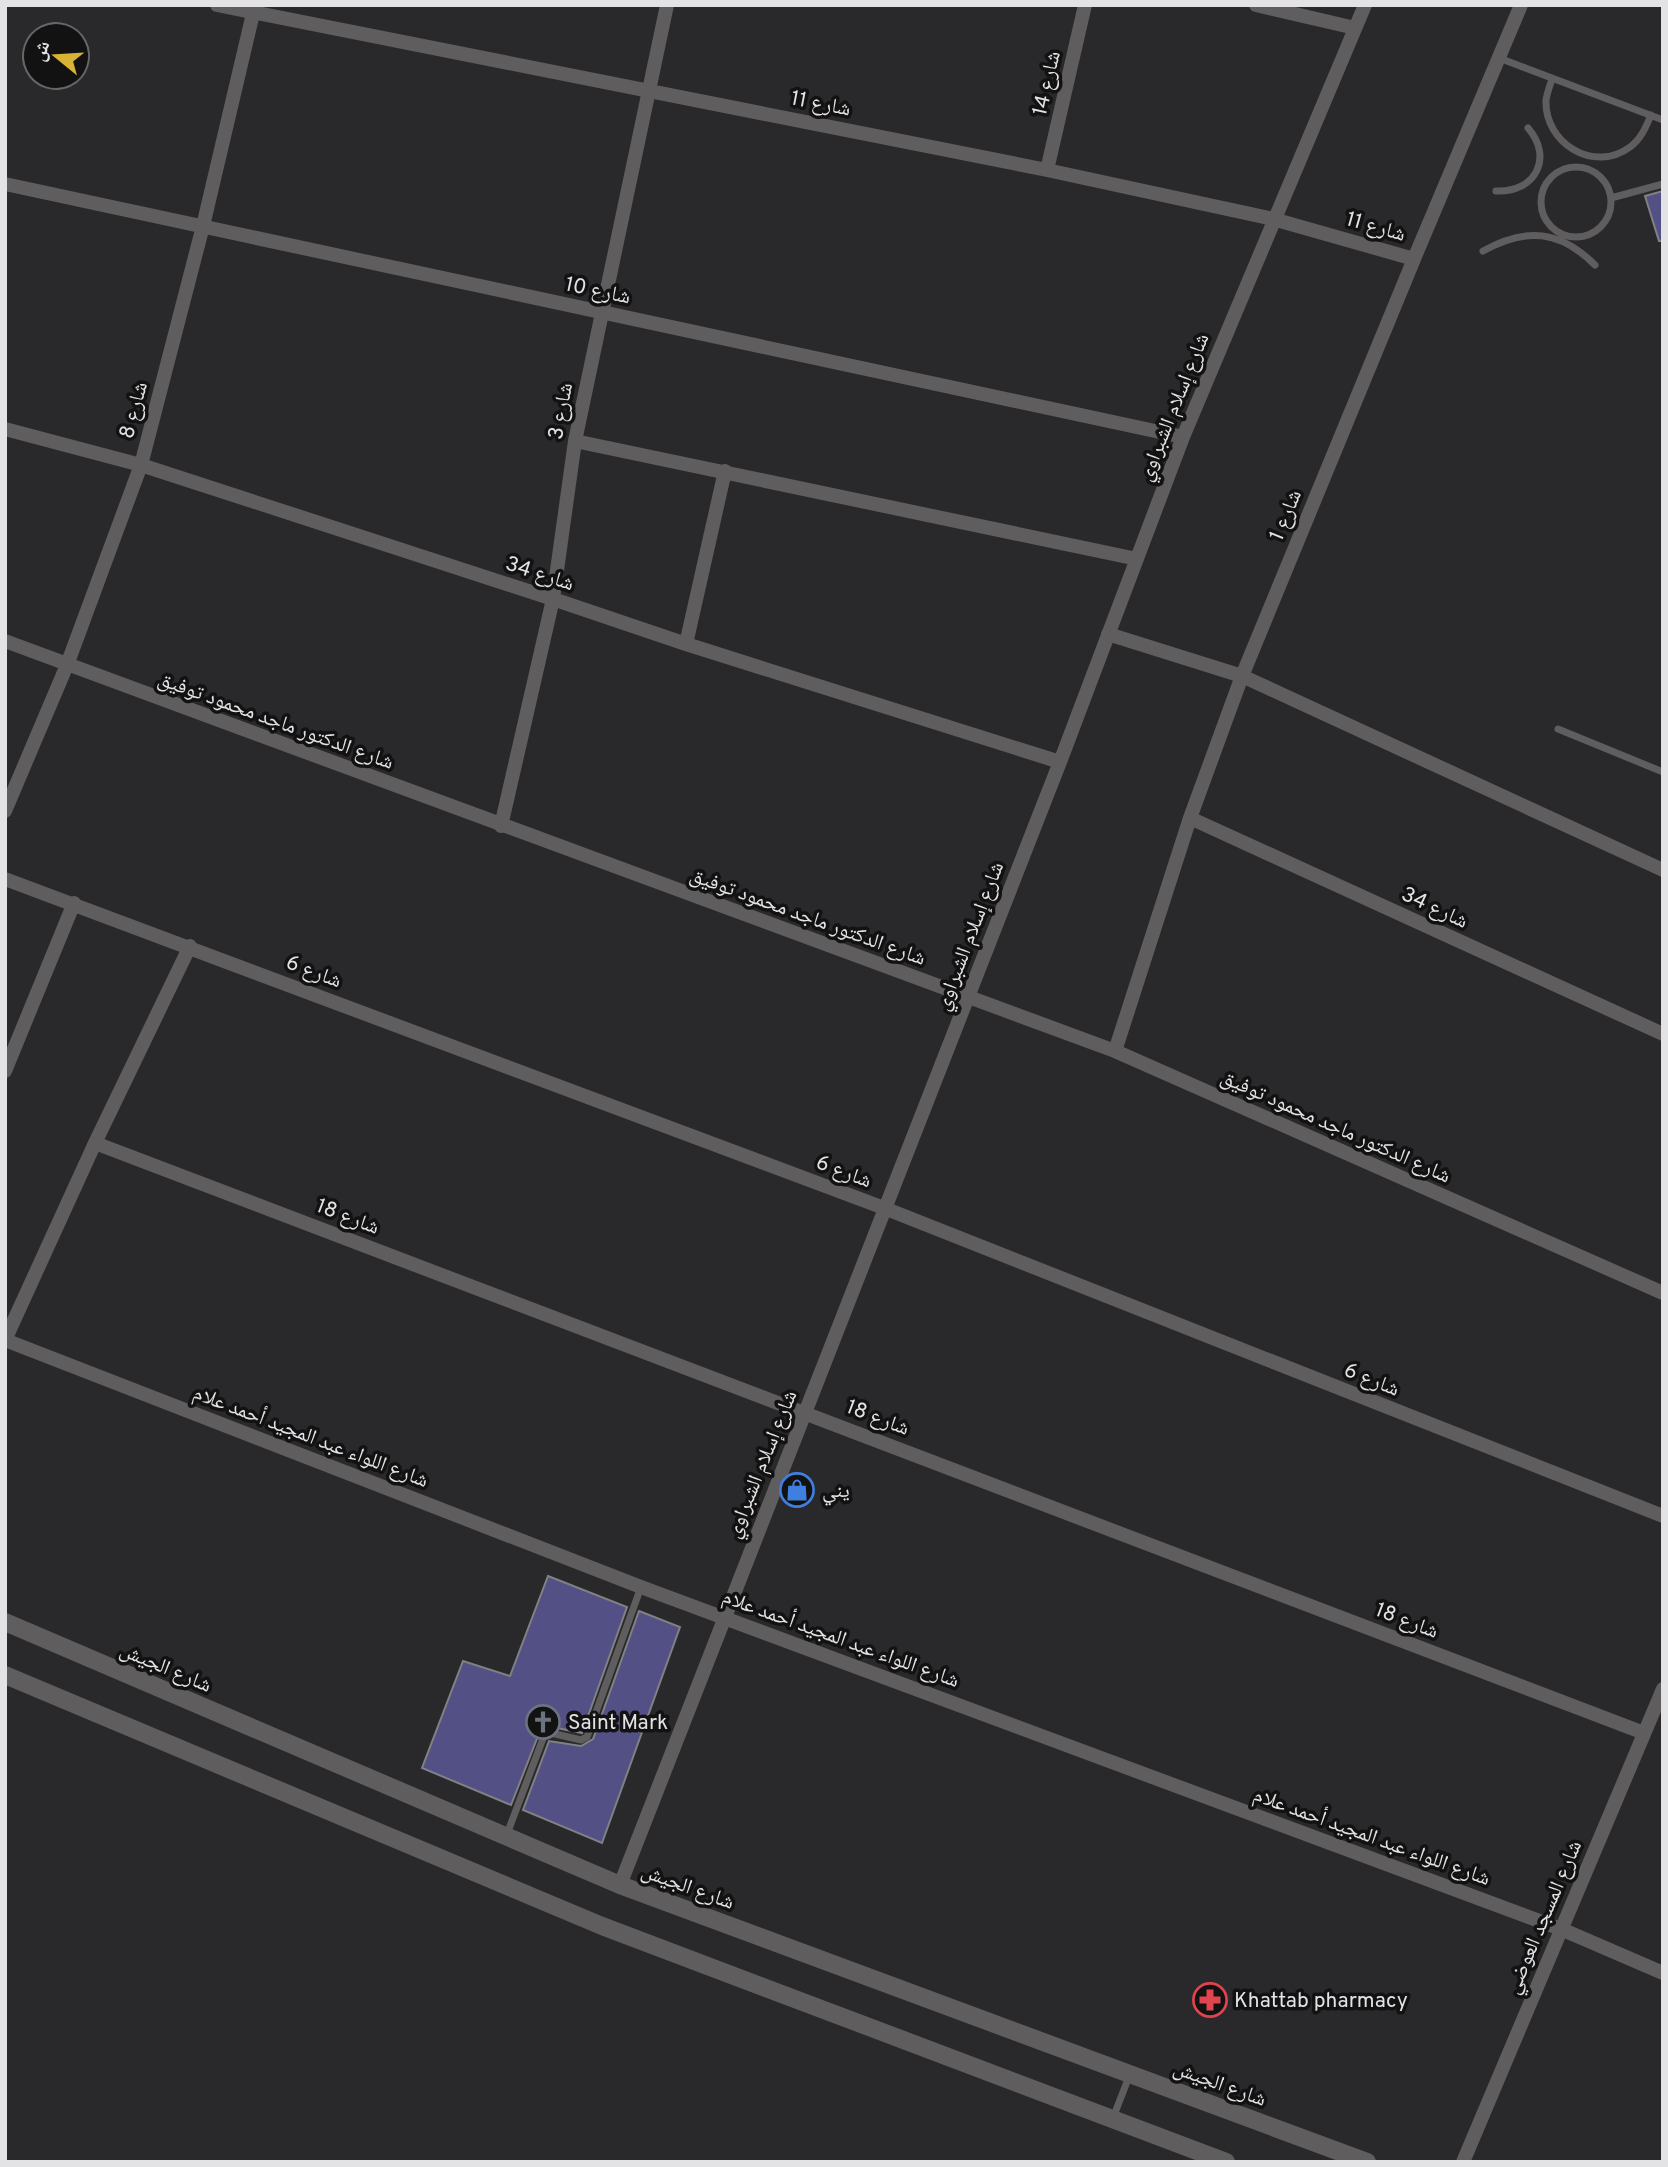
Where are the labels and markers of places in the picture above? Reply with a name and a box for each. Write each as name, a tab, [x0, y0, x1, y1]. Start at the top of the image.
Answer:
shop icon: يني	[778, 1471, 816, 1509]
place label: يني	[822, 1478, 850, 1506]
church icon: Saint Mark	[524, 1703, 562, 1741]
place label: Saint Mark	[568, 1710, 668, 1737]
pharmacy icon: Khattab pharmacy	[1191, 1981, 1229, 2019]
place label: Khattab pharmacy	[1234, 1988, 1408, 2015]

